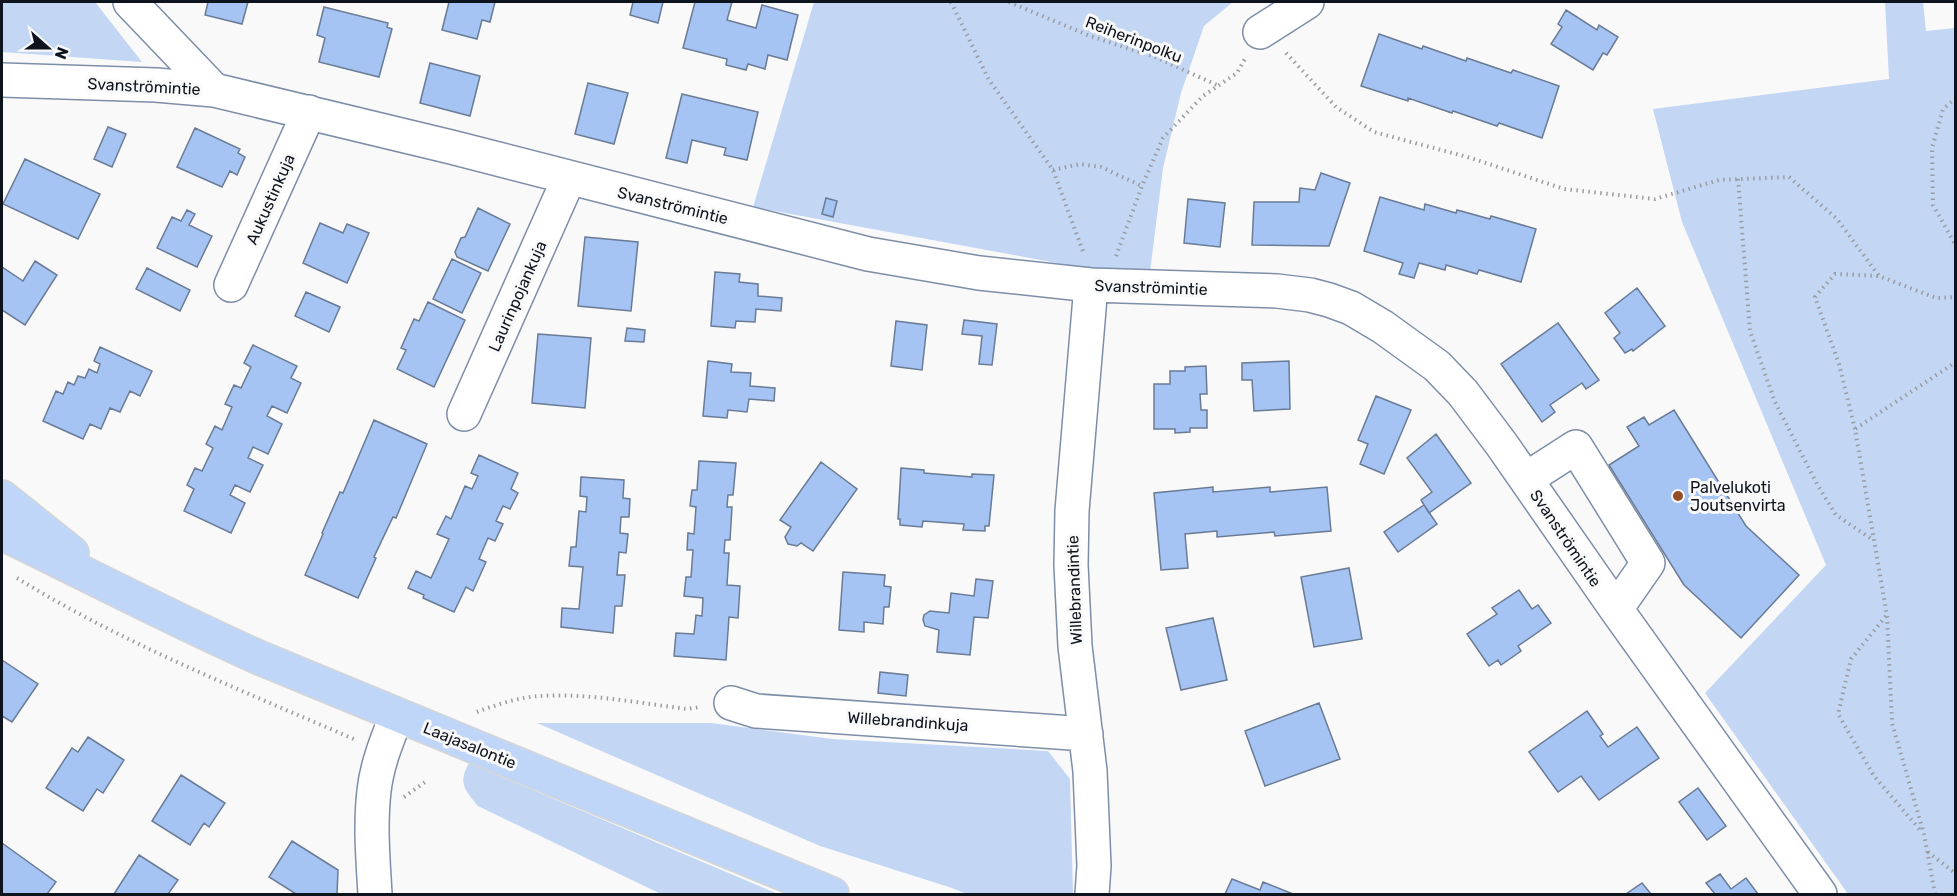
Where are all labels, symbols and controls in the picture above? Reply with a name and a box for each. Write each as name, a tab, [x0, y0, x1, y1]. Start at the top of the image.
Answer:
street label: Reiherinpolku	[1083, 12, 1185, 67]
north arrow	[18, 18, 78, 78]
text: N	[51, 44, 72, 62]
street label: Svanströmintie	[87, 74, 201, 99]
street label: Aukustinkuja	[242, 151, 299, 247]
street label: Svanströmintie	[616, 183, 730, 228]
street label: Laurinpojankuja	[485, 238, 550, 355]
street label: Svanströmintie	[1094, 276, 1208, 299]
place label: Palvelukoti Joutsenvirta	[1690, 478, 1786, 515]
street label: Svanströmintie	[1526, 486, 1605, 591]
marker: Palvelukoti Joutsenvirta	[1671, 489, 1685, 503]
street label: Willebrandintie	[1063, 535, 1086, 645]
street label: Willebrandinkuja	[847, 708, 969, 735]
street label: Laajasalontie	[421, 718, 519, 773]

